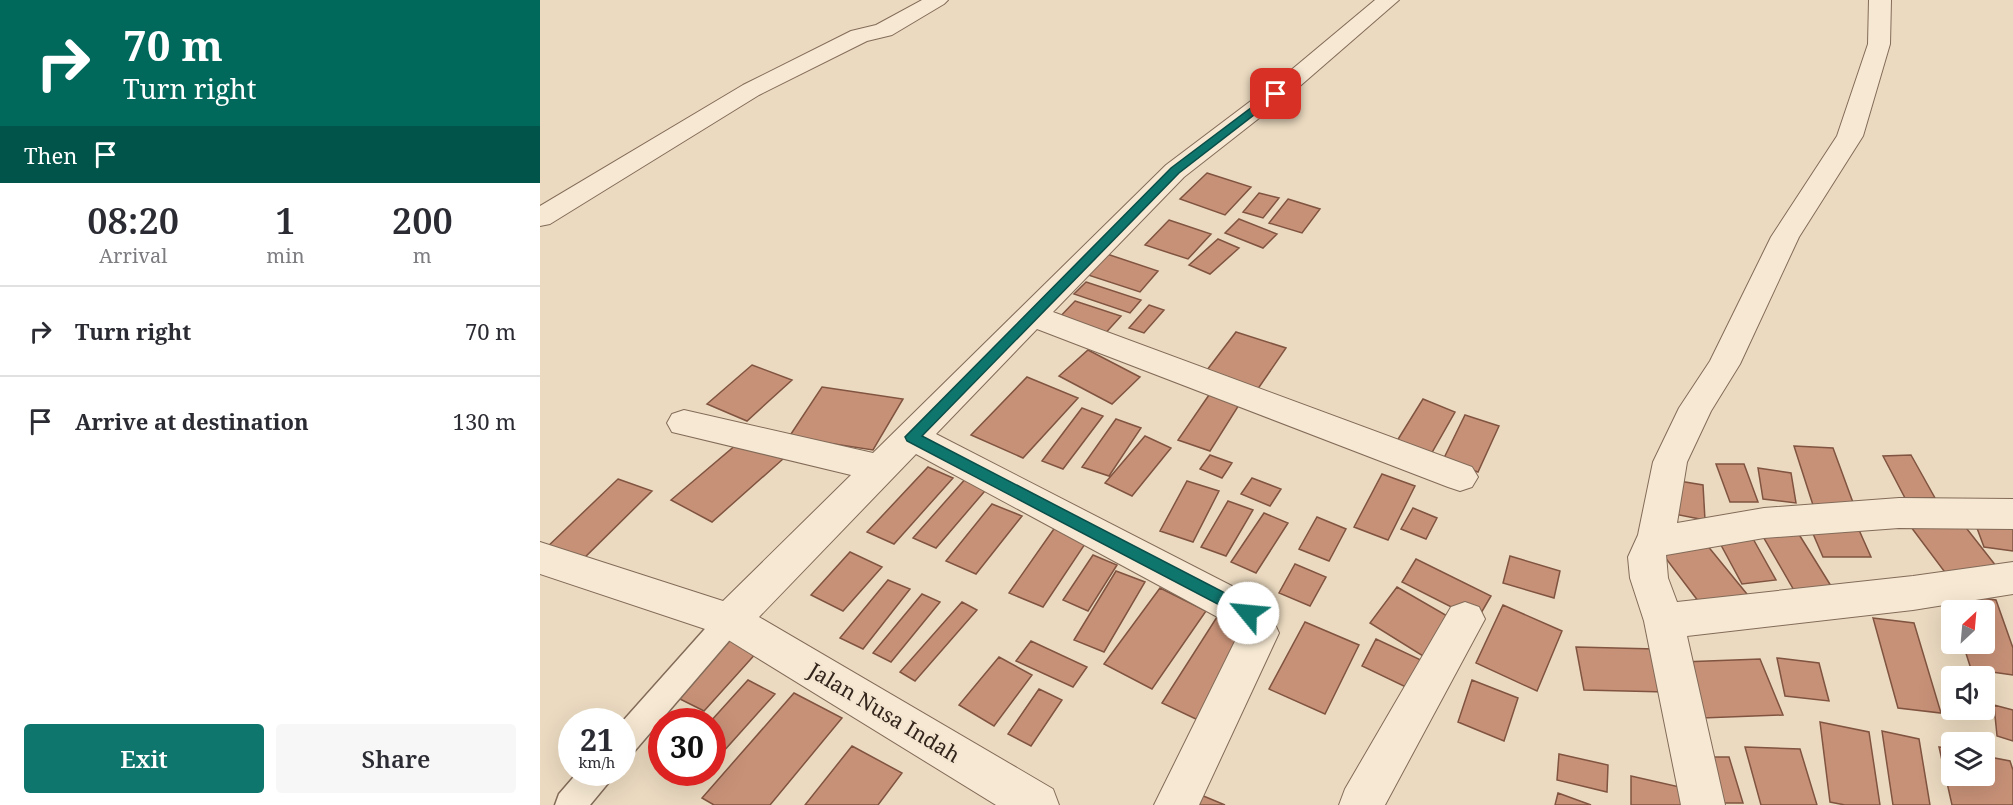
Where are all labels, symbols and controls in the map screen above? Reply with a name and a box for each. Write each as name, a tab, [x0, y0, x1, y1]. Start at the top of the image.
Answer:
text: 70 m	[123, 16, 223, 73]
icon: right	[24, 24, 102, 102]
pin	[1250, 68, 1301, 119]
text: Turn right	[123, 70, 256, 107]
icon: arrive	[1259, 77, 1292, 110]
icon: arrive	[89, 138, 122, 171]
text: Then	[24, 140, 77, 170]
text: 08:20	[87, 196, 179, 245]
text: 1	[275, 196, 296, 245]
text: 200	[392, 196, 453, 245]
text: Arrival	[99, 242, 167, 269]
text: min	[266, 242, 305, 269]
text: m	[413, 242, 432, 269]
icon: right	[24, 315, 57, 348]
text: Turn right	[75, 316, 191, 346]
text: 70 m	[465, 316, 516, 346]
icon: arrive	[24, 405, 57, 438]
text: Arrive at destination	[75, 406, 309, 436]
text: 130 m	[453, 406, 516, 436]
position arrow	[1216, 581, 1280, 645]
north arrow	[1941, 600, 1995, 654]
map controls	[1941, 600, 1995, 786]
street label: Jalan Nusa Indah	[803, 655, 965, 768]
button: sound	[1941, 666, 1995, 720]
speed limit sign: 30	[648, 708, 726, 786]
text: 21	[580, 719, 614, 760]
button: Exit	[24, 724, 264, 793]
button: Share	[276, 724, 516, 793]
button: layers	[1941, 732, 1995, 786]
text: km/h	[579, 752, 615, 772]

